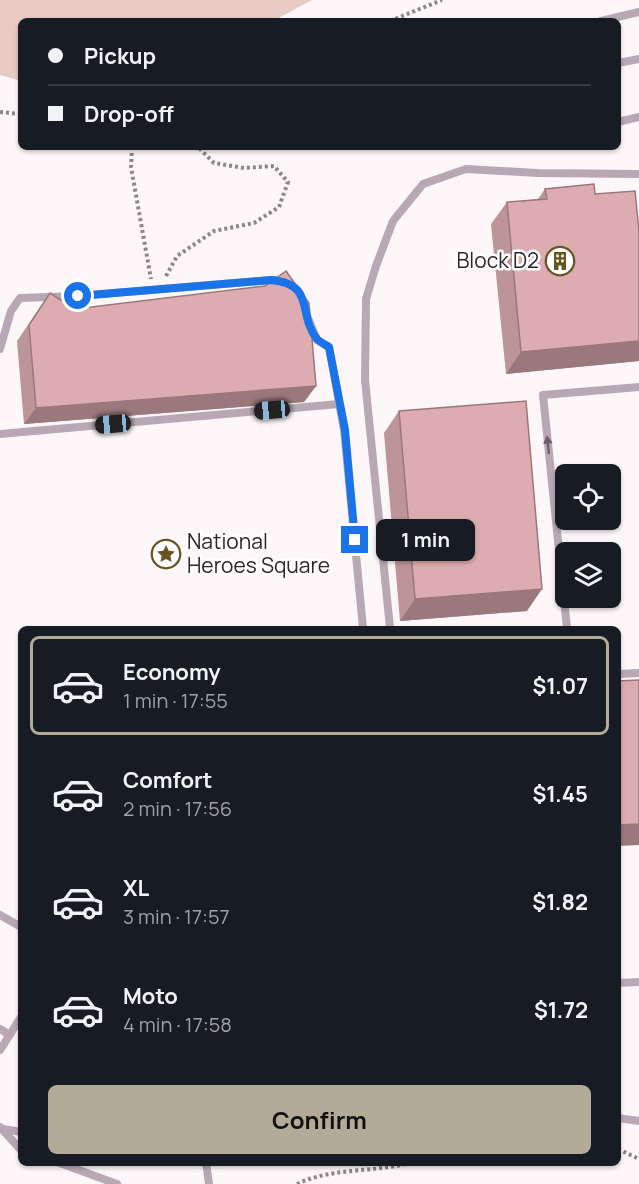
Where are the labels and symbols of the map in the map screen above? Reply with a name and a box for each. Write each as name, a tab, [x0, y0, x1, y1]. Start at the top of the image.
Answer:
building icon: Block D2	[544, 245, 576, 277]
place label: Block D2	[456, 246, 539, 274]
route start	[64, 282, 91, 309]
car	[253, 399, 291, 421]
car	[94, 413, 132, 435]
one-way arrow	[543, 435, 553, 454]
callout: 1 min	[376, 519, 475, 561]
route end	[341, 526, 368, 553]
place label: National Heroes Square	[187, 527, 330, 579]
place icon: National Heroes Square	[150, 538, 182, 570]

